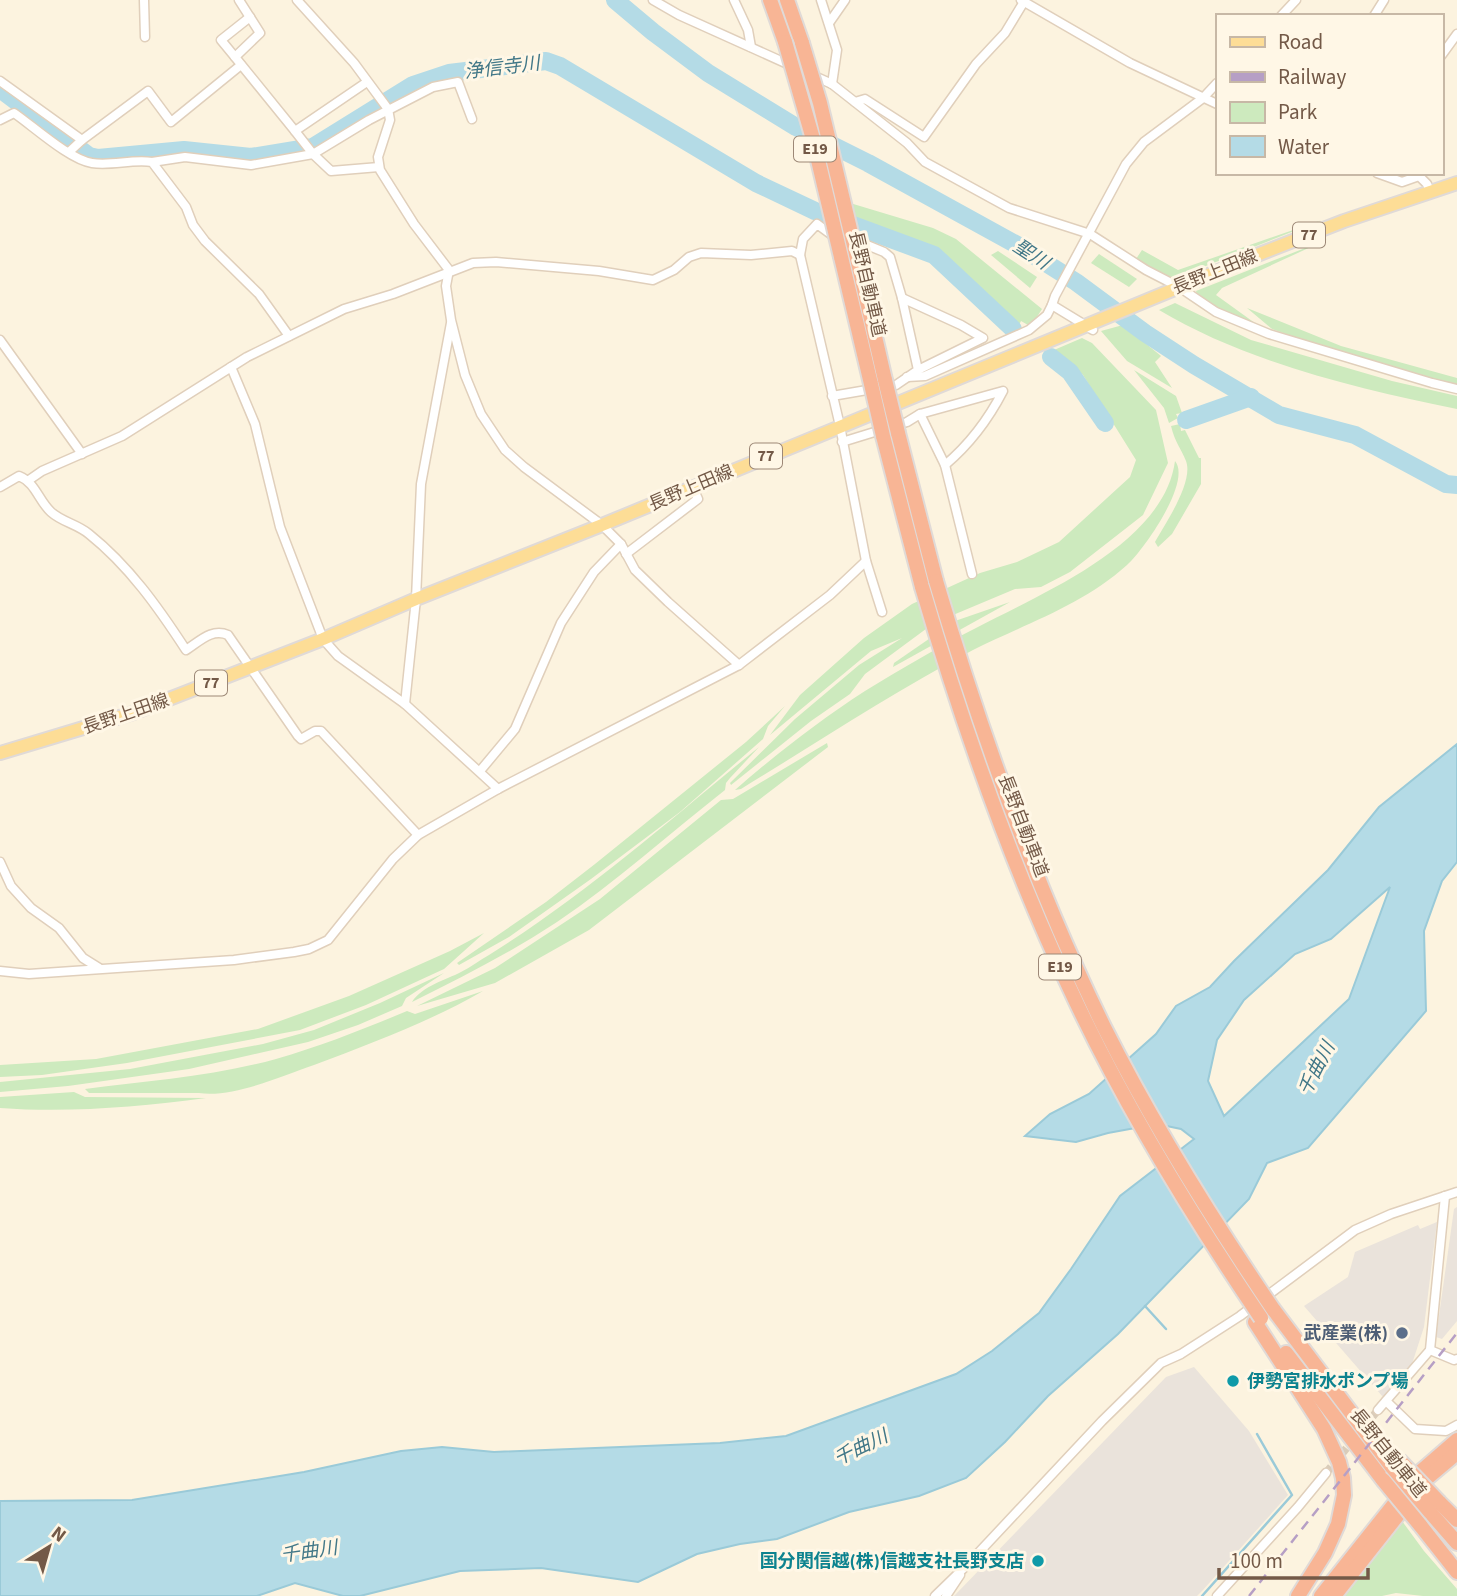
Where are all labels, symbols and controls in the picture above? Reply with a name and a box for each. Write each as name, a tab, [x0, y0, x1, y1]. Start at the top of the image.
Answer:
legend	[1216, 14, 1443, 175]
text: Road	[1278, 27, 1323, 57]
water label: 浄信寺川	[463, 50, 543, 86]
text: Railway	[1278, 62, 1346, 92]
text: Park	[1278, 97, 1318, 127]
text: Water	[1278, 132, 1330, 162]
road number: E19	[794, 136, 836, 162]
road number: 77	[1293, 222, 1325, 247]
street label: 長野自動車道	[843, 229, 891, 339]
water label: 聖川	[1008, 233, 1056, 278]
street label: 長野上田線	[1169, 244, 1261, 300]
road number: 77	[750, 444, 782, 468]
street label: 長野上田線	[645, 459, 737, 517]
road number: 77	[195, 670, 227, 696]
street label: 長野上田線	[79, 688, 173, 740]
street label: 長野自動車道	[992, 771, 1054, 881]
road number: E19	[1039, 954, 1081, 979]
water label: 千曲川	[1292, 1036, 1343, 1101]
place label: 武産業(株)	[1304, 1321, 1388, 1346]
marker: 武産業(株)	[1394, 1325, 1410, 1341]
place label: 伊勢宮排水ポンプ場	[1247, 1369, 1408, 1394]
marker: 伊勢宮排水ポンプ場	[1225, 1373, 1241, 1389]
street label: 長野自動車道	[1344, 1403, 1432, 1503]
water label: 千曲川	[829, 1422, 894, 1473]
north arrow	[14, 1512, 84, 1582]
text: N	[45, 1520, 72, 1549]
water label: 千曲川	[279, 1534, 341, 1569]
scale bar	[1219, 1536, 1368, 1580]
text: 100 m	[1230, 1546, 1283, 1576]
place label: 国分関信越(株)信越支社長野支店	[760, 1549, 1024, 1574]
marker: 国分関信越(株)信越支社長野支店	[1030, 1553, 1046, 1569]

